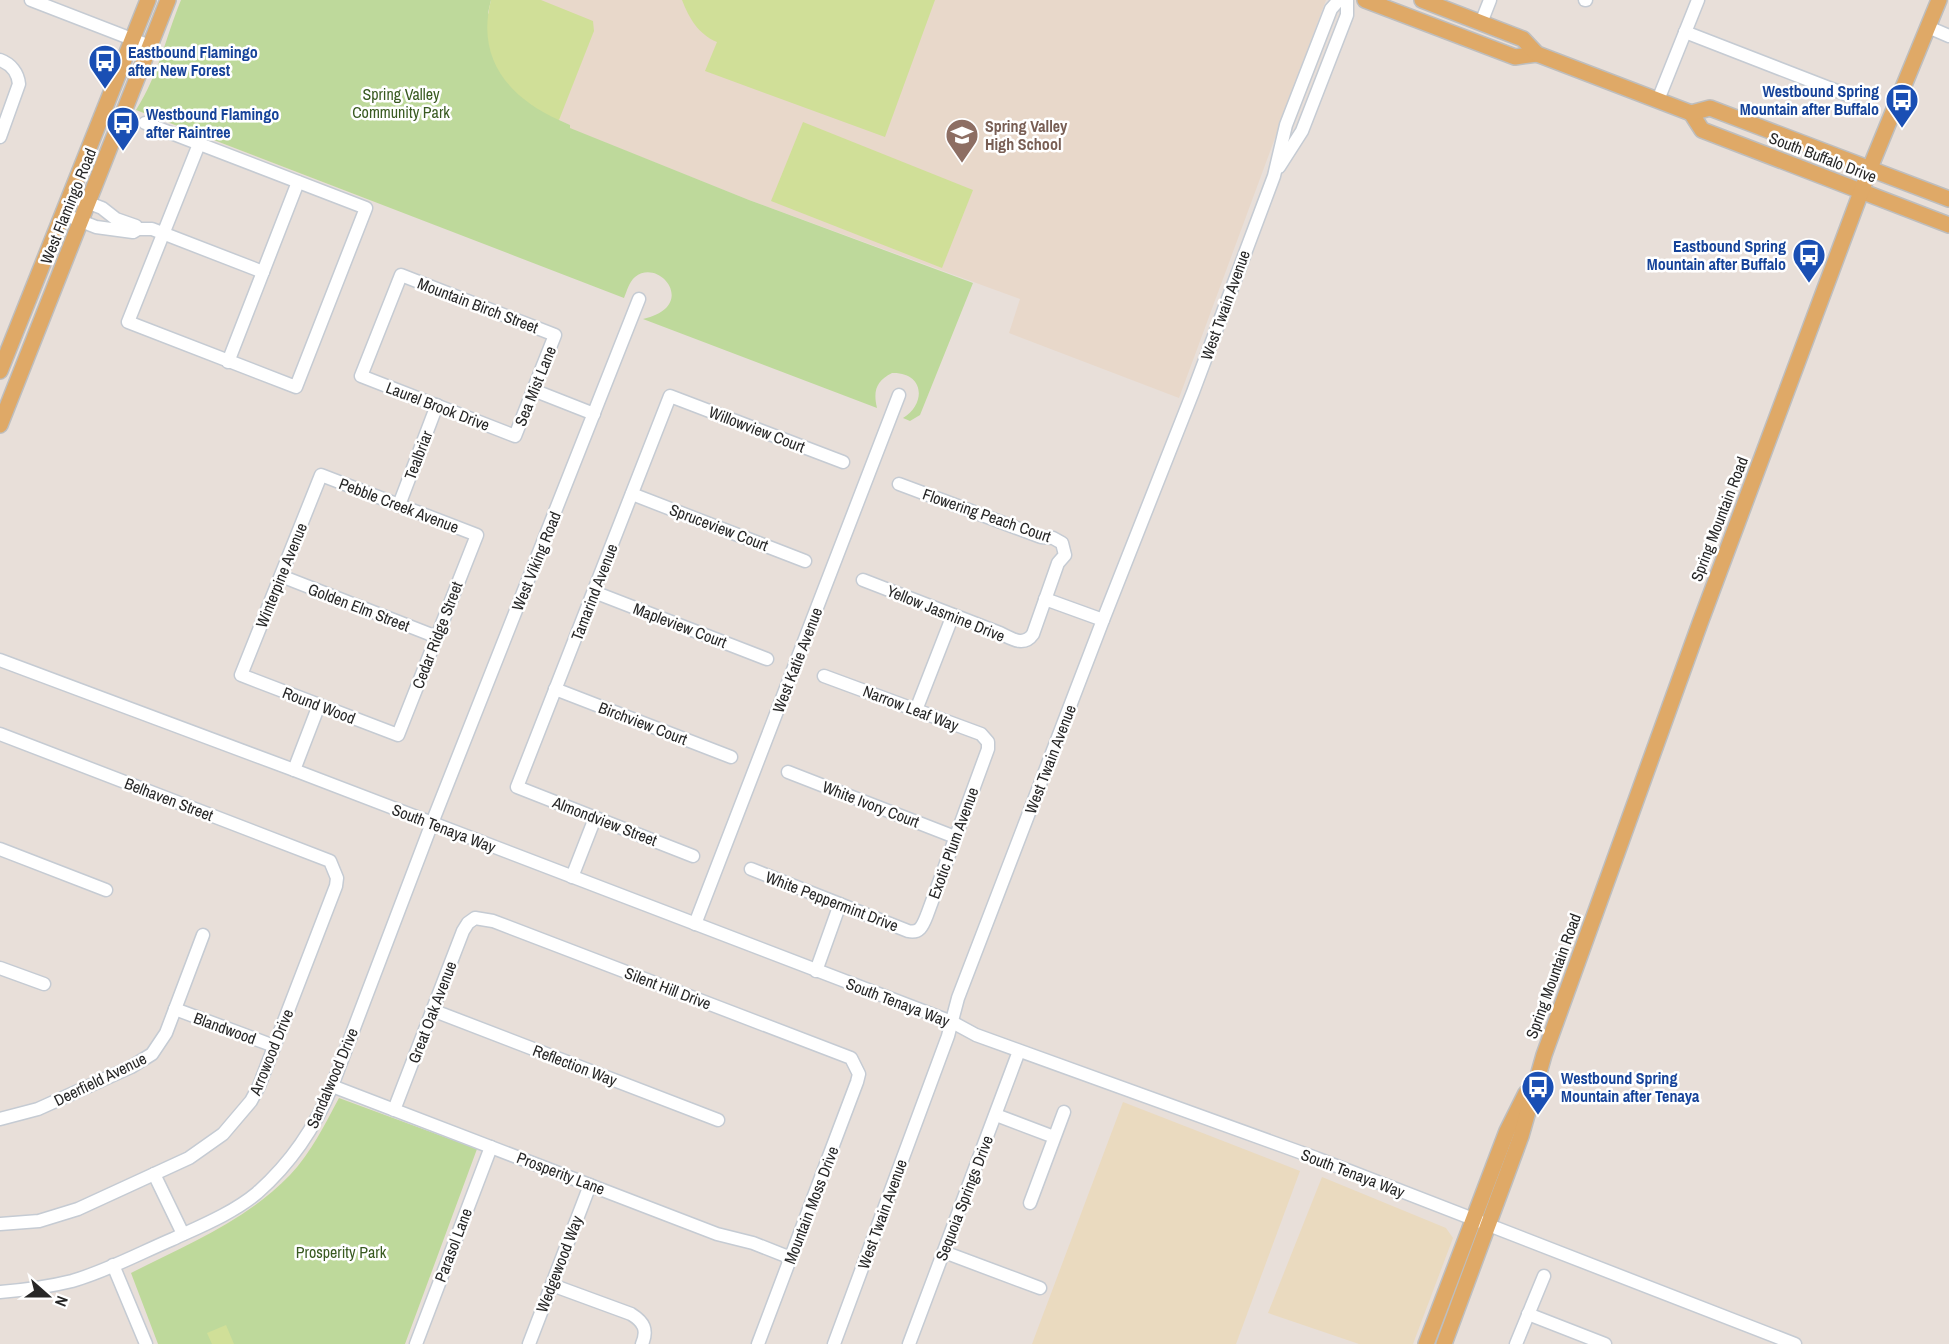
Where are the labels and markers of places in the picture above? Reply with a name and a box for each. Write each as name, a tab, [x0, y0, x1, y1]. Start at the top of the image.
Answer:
place label: Eastbound Flamingo after New Forest	[128, 41, 258, 81]
bus stop icon: Eastbound Flamingo after New Forest	[87, 43, 123, 90]
place label: Westbound Spring Mountain after Buffalo	[1740, 80, 1879, 120]
bus stop icon: Westbound Spring Mountain after Buffalo	[1884, 82, 1920, 129]
place label: Westbound Flamingo after Raintree	[146, 103, 279, 143]
bus stop icon: Westbound Flamingo after Raintree	[105, 105, 141, 152]
place label: Spring Valley High School	[985, 115, 1068, 155]
school or university icon: Spring Valley High School	[944, 117, 980, 164]
place label: Eastbound Spring Mountain after Buffalo	[1647, 235, 1786, 275]
bus stop icon: Eastbound Spring Mountain after Buffalo	[1791, 237, 1827, 284]
place label: Westbound Spring Mountain after Tenaya	[1561, 1067, 1700, 1107]
bus stop icon: Westbound Spring Mountain after Tenaya	[1520, 1069, 1556, 1116]

